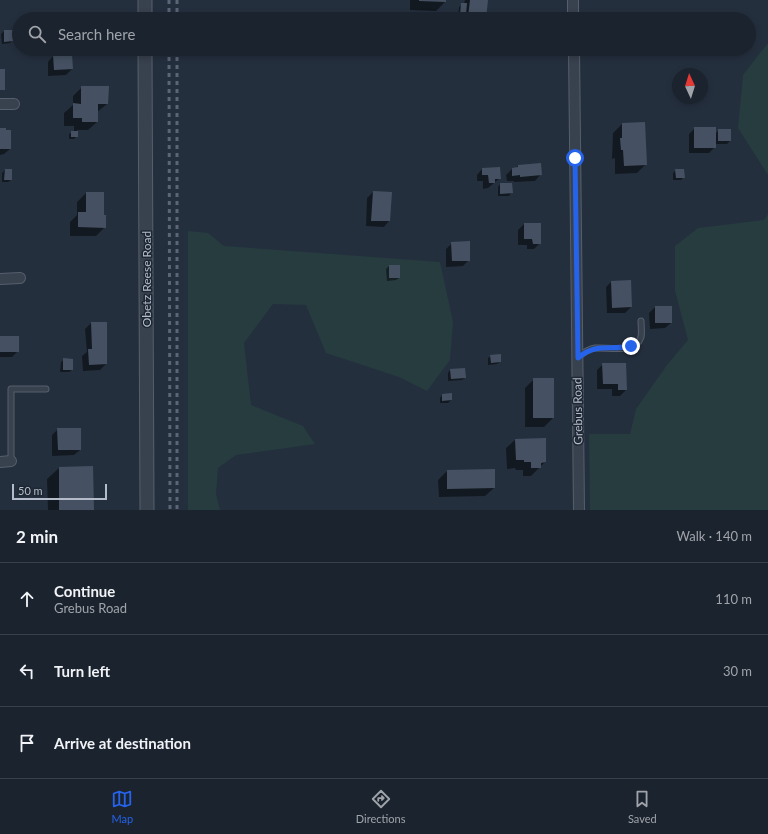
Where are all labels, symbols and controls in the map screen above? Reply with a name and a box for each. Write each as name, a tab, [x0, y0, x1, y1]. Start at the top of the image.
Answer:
search box	[12, 12, 756, 56]
icon: search	[26, 23, 48, 45]
text: Search here	[58, 25, 135, 43]
north arrow	[672, 68, 708, 104]
route start	[566, 149, 584, 167]
street label: Obetz Reese Road	[139, 231, 154, 327]
route end	[622, 337, 640, 355]
street label: Grebus Road	[569, 377, 586, 445]
scale bar	[12, 482, 107, 501]
text: 50 m	[18, 484, 43, 497]
text: 2 min	[16, 526, 58, 547]
text: Walk · 140 m	[676, 528, 752, 544]
text: Continue	[54, 582, 115, 600]
icon: ahead	[16, 588, 38, 610]
text: 110 m	[715, 591, 752, 607]
text: Grebus Road	[54, 600, 127, 616]
icon: left	[16, 660, 38, 682]
text: Turn left	[54, 662, 110, 680]
text: 30 m	[723, 663, 752, 679]
icon: arrive	[16, 732, 38, 754]
text: Arrive at destination	[54, 734, 191, 752]
tab: Map	[111, 788, 133, 825]
tab: Directions	[356, 788, 405, 825]
tab: Saved	[628, 788, 657, 825]

